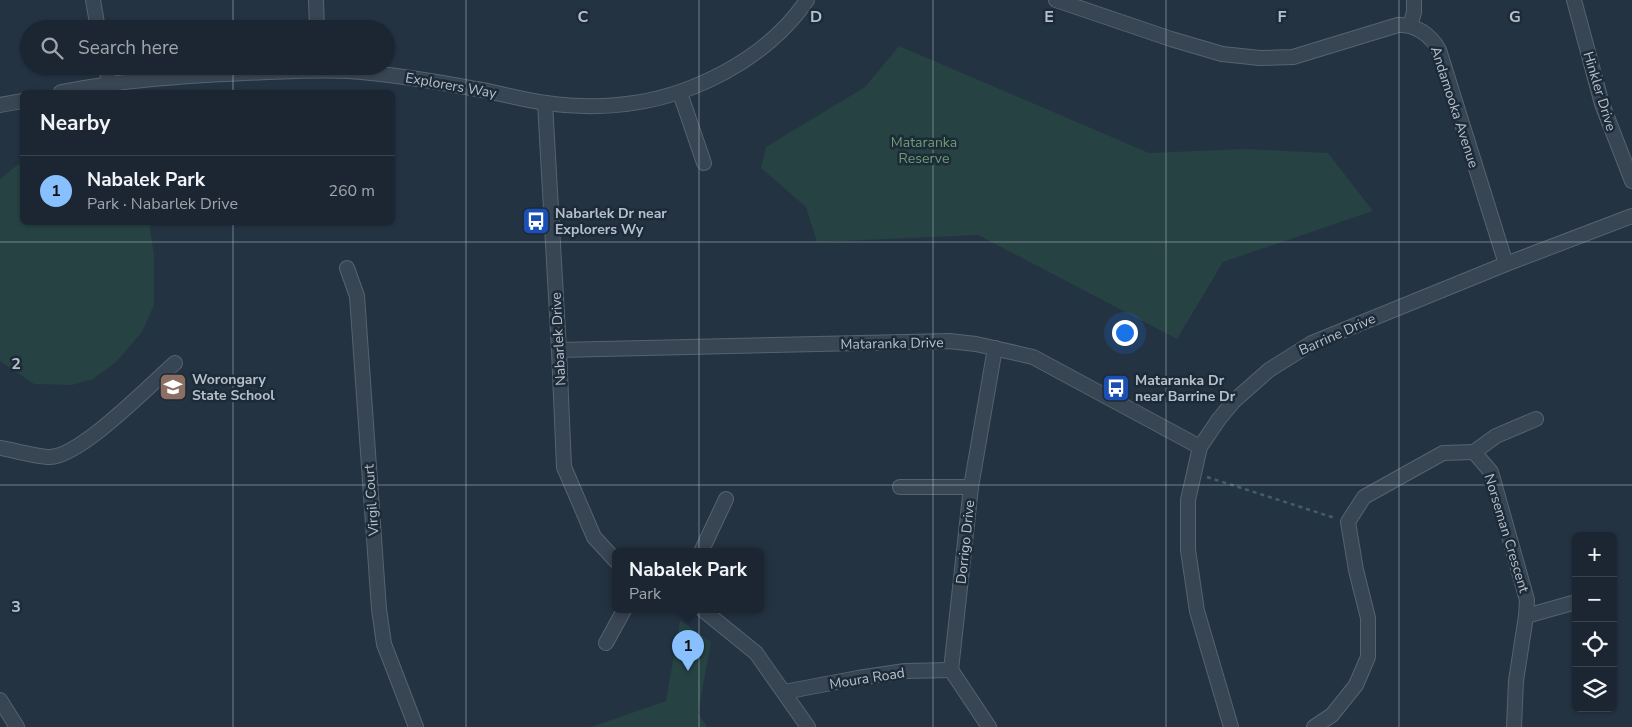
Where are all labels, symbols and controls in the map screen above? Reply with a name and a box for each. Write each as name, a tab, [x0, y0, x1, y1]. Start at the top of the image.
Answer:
text: C	[578, 6, 589, 28]
text: D	[810, 6, 822, 28]
text: E	[1044, 6, 1054, 28]
text: F	[1278, 6, 1287, 28]
text: G	[1509, 6, 1521, 28]
search box	[20, 20, 395, 75]
icon: search	[38, 34, 66, 62]
text: Search here	[78, 35, 179, 61]
street label: Andamooka Avenue	[1426, 44, 1483, 170]
street label: Hinkler Drive	[1578, 49, 1621, 133]
street label: Explorers Way	[404, 68, 499, 103]
text: Nearby	[40, 109, 110, 137]
park label: Mataranka Reserve	[891, 133, 957, 168]
text: Nabalek Park	[87, 167, 205, 193]
text: 1	[51, 180, 61, 202]
text: 260 m	[328, 180, 375, 202]
text: Park · Nabarlek Drive	[87, 193, 238, 215]
place label: Nabarlek Dr near Explorers Wy	[555, 204, 667, 239]
bus stop icon: Nabarlek Dr near Explorers Wy	[521, 206, 551, 236]
street label: Nabarlek Drive	[547, 292, 570, 386]
street label: Barrine Drive	[1296, 309, 1379, 360]
your location	[1112, 320, 1138, 346]
street label: Mataranka Drive	[840, 333, 944, 354]
text: 2	[11, 353, 21, 375]
place label: Worongary State School	[192, 370, 275, 405]
place label: Mataranka Dr near Barrine Dr	[1135, 371, 1236, 406]
school or university icon: Worongary State School	[158, 372, 188, 402]
bus stop icon: Mataranka Dr near Barrine Dr	[1101, 373, 1131, 403]
street label: Virgil Court	[360, 463, 384, 537]
street label: Norseman Crescent	[1479, 471, 1534, 595]
street label: Dorrigo Drive	[952, 499, 979, 585]
map controls	[1572, 532, 1617, 712]
button: +	[1572, 532, 1617, 577]
popup	[612, 548, 764, 613]
text: Nabalek Park	[629, 557, 747, 583]
button: −	[1572, 577, 1617, 622]
text: Park	[629, 583, 661, 605]
text: 3	[11, 596, 21, 618]
button: locate	[1572, 622, 1617, 667]
pin: 1	[672, 630, 704, 671]
street label: Moura Road	[828, 663, 906, 694]
button: layers	[1572, 667, 1617, 712]

